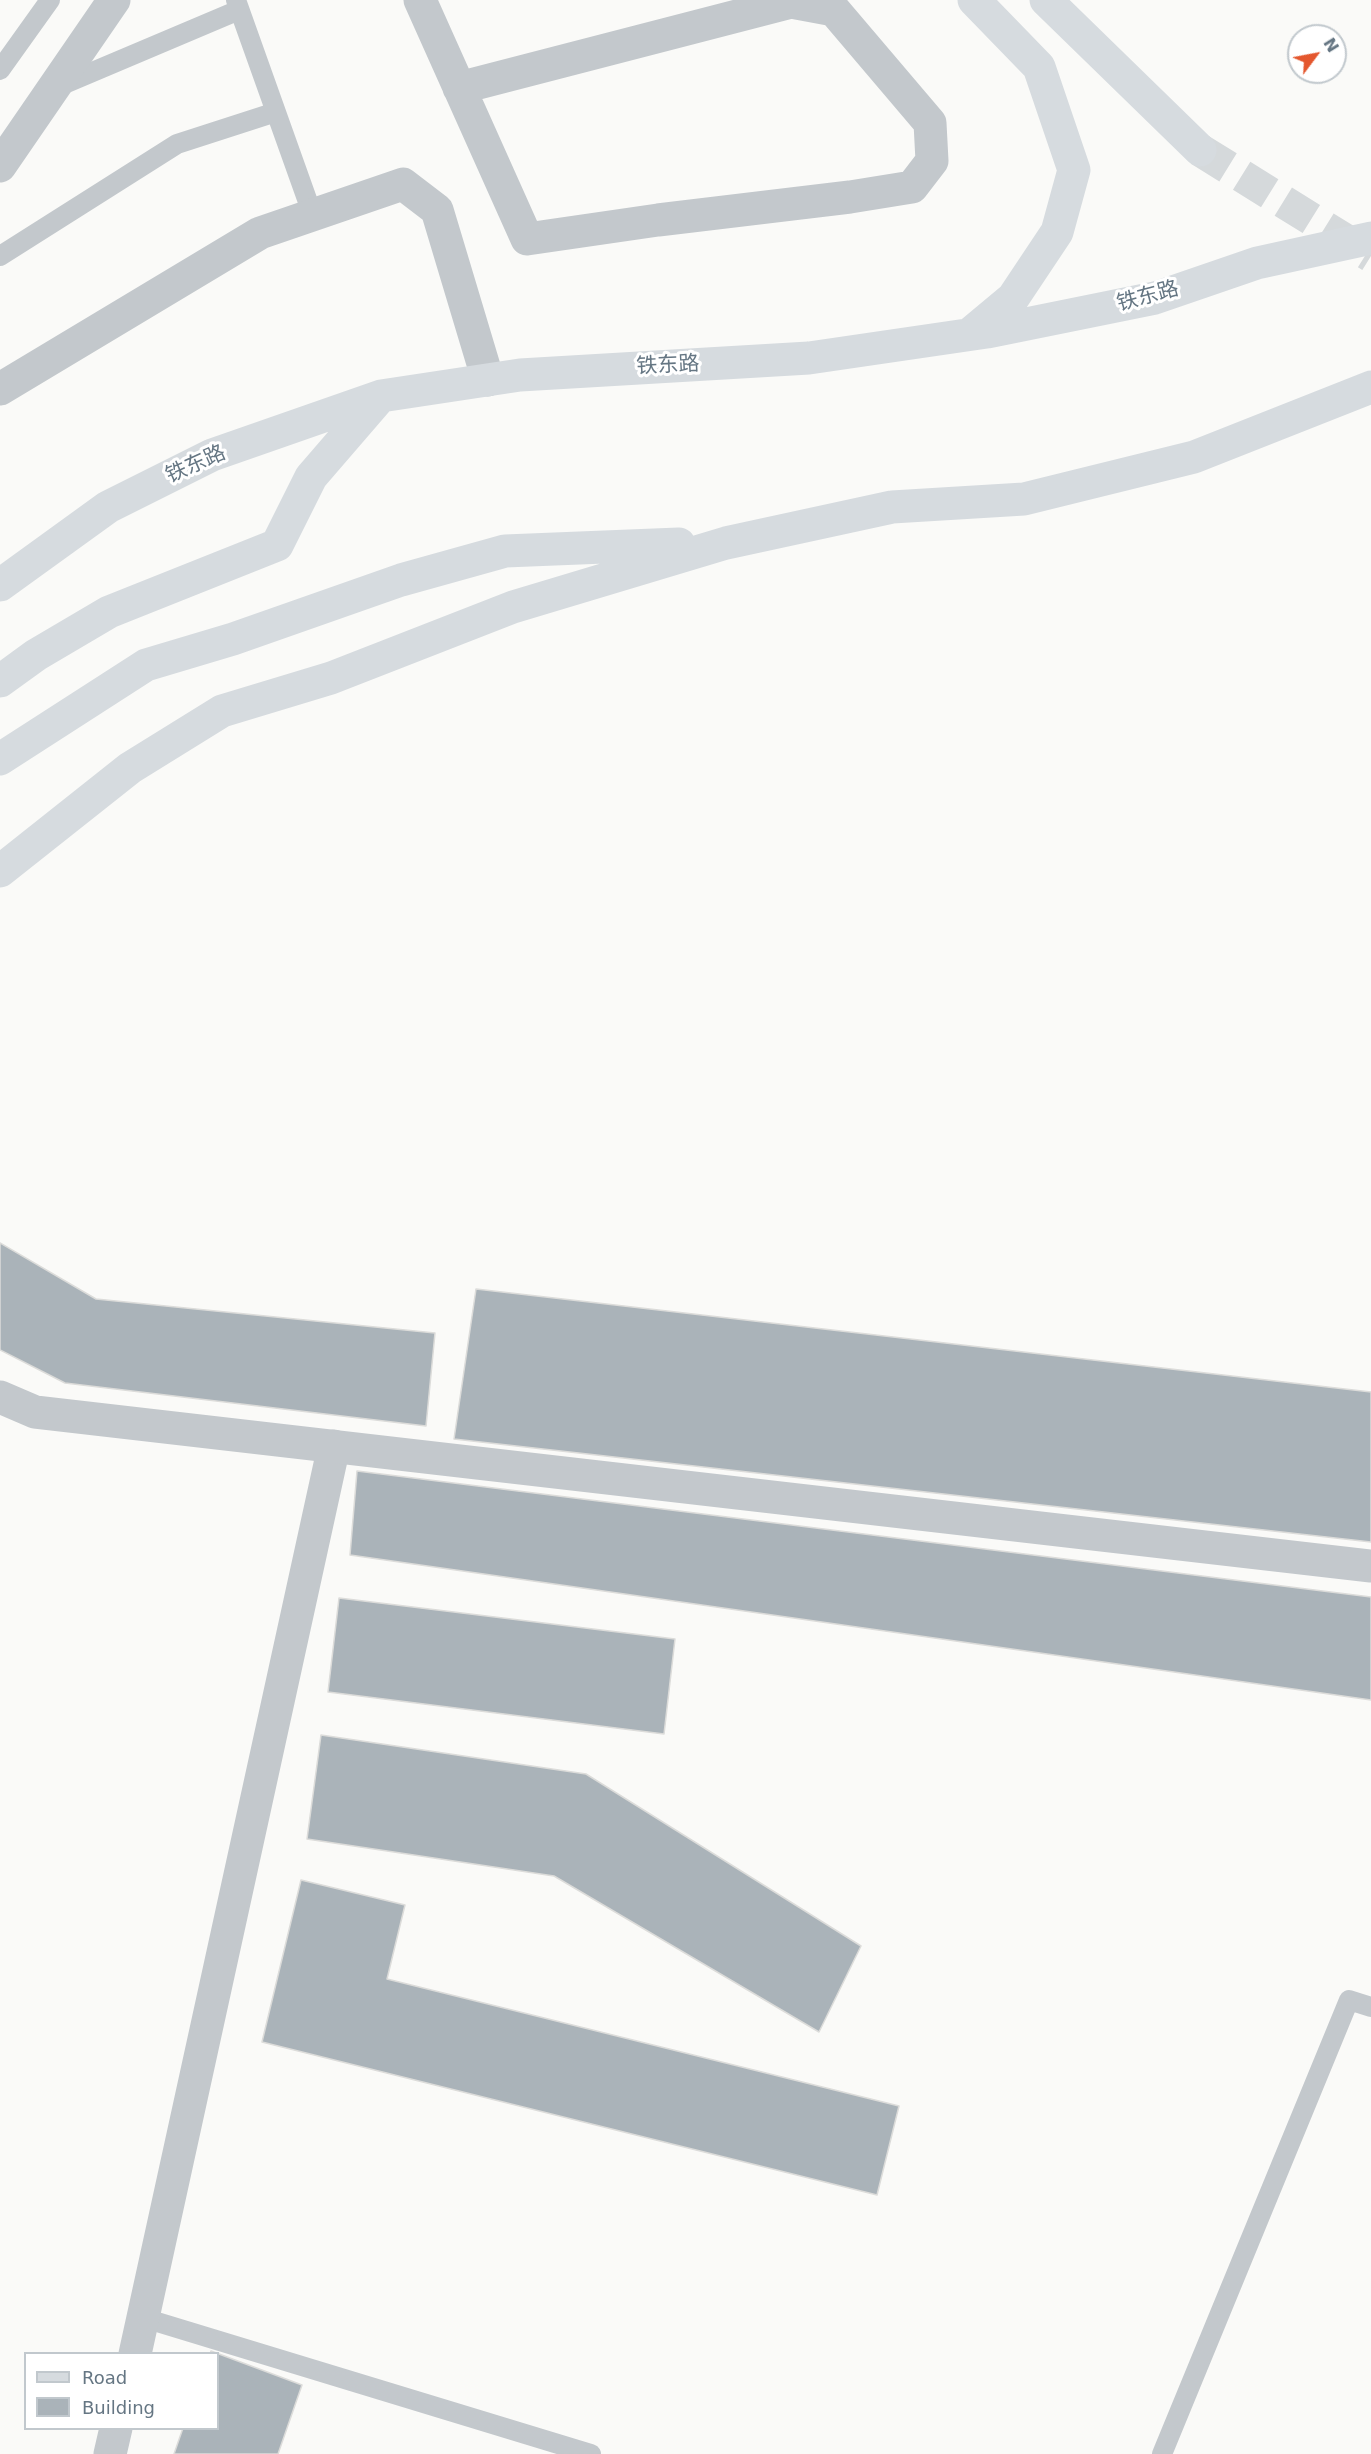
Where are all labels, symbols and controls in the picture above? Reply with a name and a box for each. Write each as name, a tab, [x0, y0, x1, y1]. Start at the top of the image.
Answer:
north arrow	[1287, 24, 1347, 84]
text: N	[1319, 35, 1343, 56]
street label: 铁东路	[1114, 277, 1182, 317]
street label: 铁东路	[636, 352, 700, 380]
street label: 铁东路	[162, 441, 230, 489]
legend	[24, 2352, 219, 2430]
text: Road	[82, 2367, 127, 2388]
text: Building	[82, 2397, 155, 2418]

